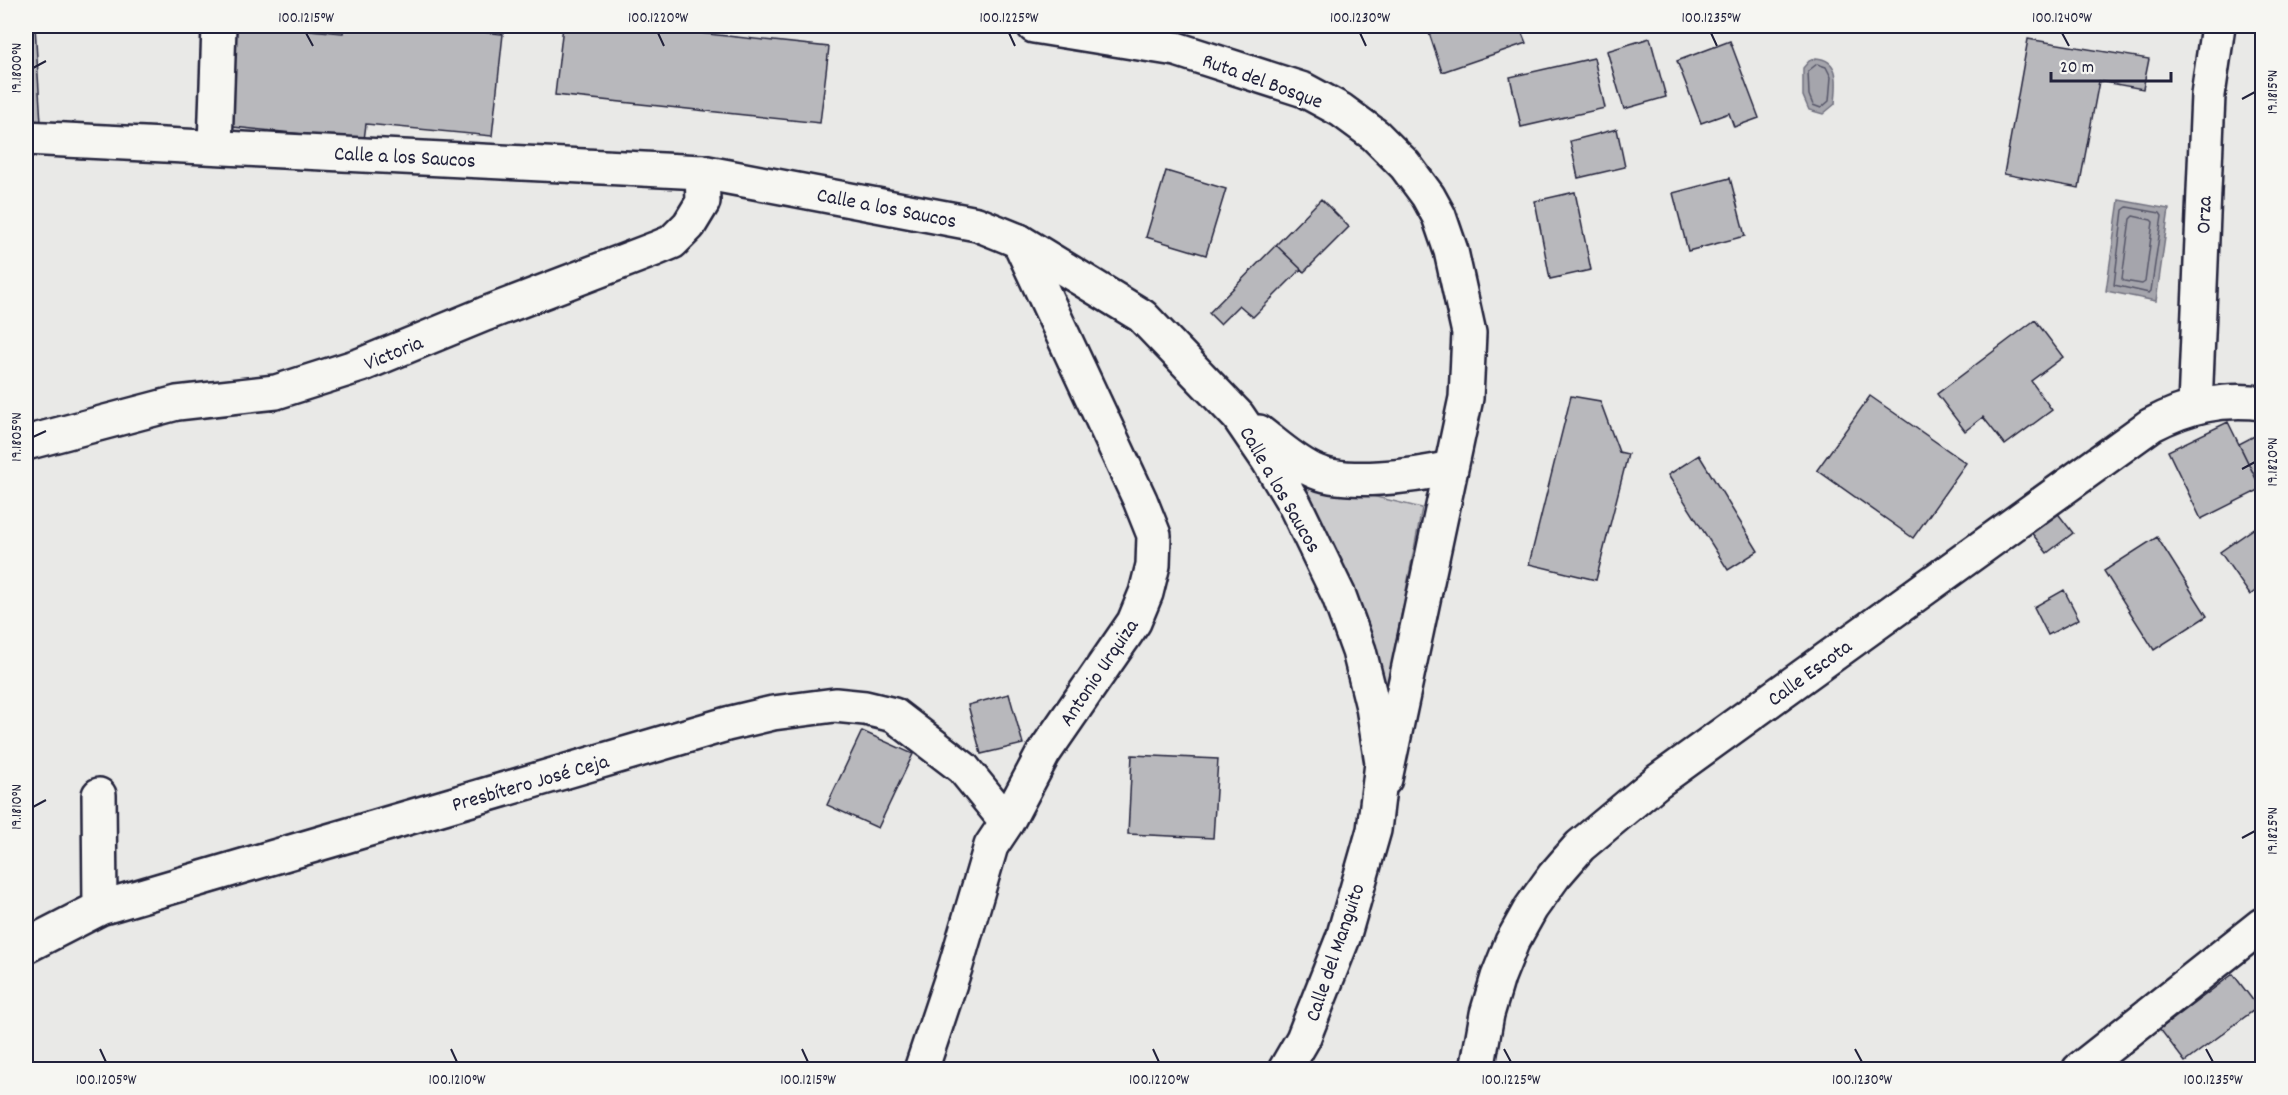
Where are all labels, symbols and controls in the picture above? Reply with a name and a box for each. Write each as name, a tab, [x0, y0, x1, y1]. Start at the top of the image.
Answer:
text: 100.1215°W	[278, 8, 334, 30]
text: 100.1220°W	[628, 8, 688, 30]
text: 100.1225°W	[980, 8, 1039, 30]
text: 100.1230°W	[1330, 8, 1390, 30]
text: 100.1235°W	[1682, 8, 1741, 30]
text: 100.1240°W	[2032, 8, 2092, 30]
text: 19.1800°N	[7, 43, 29, 93]
scale bar	[2051, 45, 2171, 83]
street label: Ruta del Bosque	[1197, 47, 1326, 119]
text: 20 m	[2060, 56, 2094, 81]
text: 19.1815°N	[2263, 70, 2285, 114]
street label: Calle a los Saucos	[333, 140, 476, 178]
street label: Calle a los Saucos	[814, 182, 959, 238]
street label: Orza	[2190, 195, 2222, 234]
street label: Victoria	[360, 329, 429, 380]
text: 19.1805°N	[7, 412, 29, 462]
street label: Calle a los Saucos	[1230, 422, 1327, 559]
text: 19.1820°N	[2263, 438, 2285, 486]
street label: Antonio Urquiza	[1053, 613, 1148, 733]
street label: Calle Escota	[1762, 633, 1860, 715]
street label: Presbítero José Ceja	[449, 748, 614, 822]
text: 19.1810°N	[7, 784, 29, 830]
text: 19.1825°N	[2263, 807, 2285, 855]
street label: Calle del Manguito	[1299, 880, 1374, 1026]
text: 100.1205°W	[76, 1070, 137, 1092]
text: 100.1210°W	[429, 1070, 486, 1092]
text: 100.1215°W	[780, 1070, 836, 1092]
text: 100.1220°W	[1129, 1070, 1189, 1092]
text: 100.1225°W	[1482, 1070, 1541, 1092]
text: 100.1230°W	[1832, 1070, 1892, 1092]
text: 100.1235°W	[2184, 1070, 2243, 1092]

